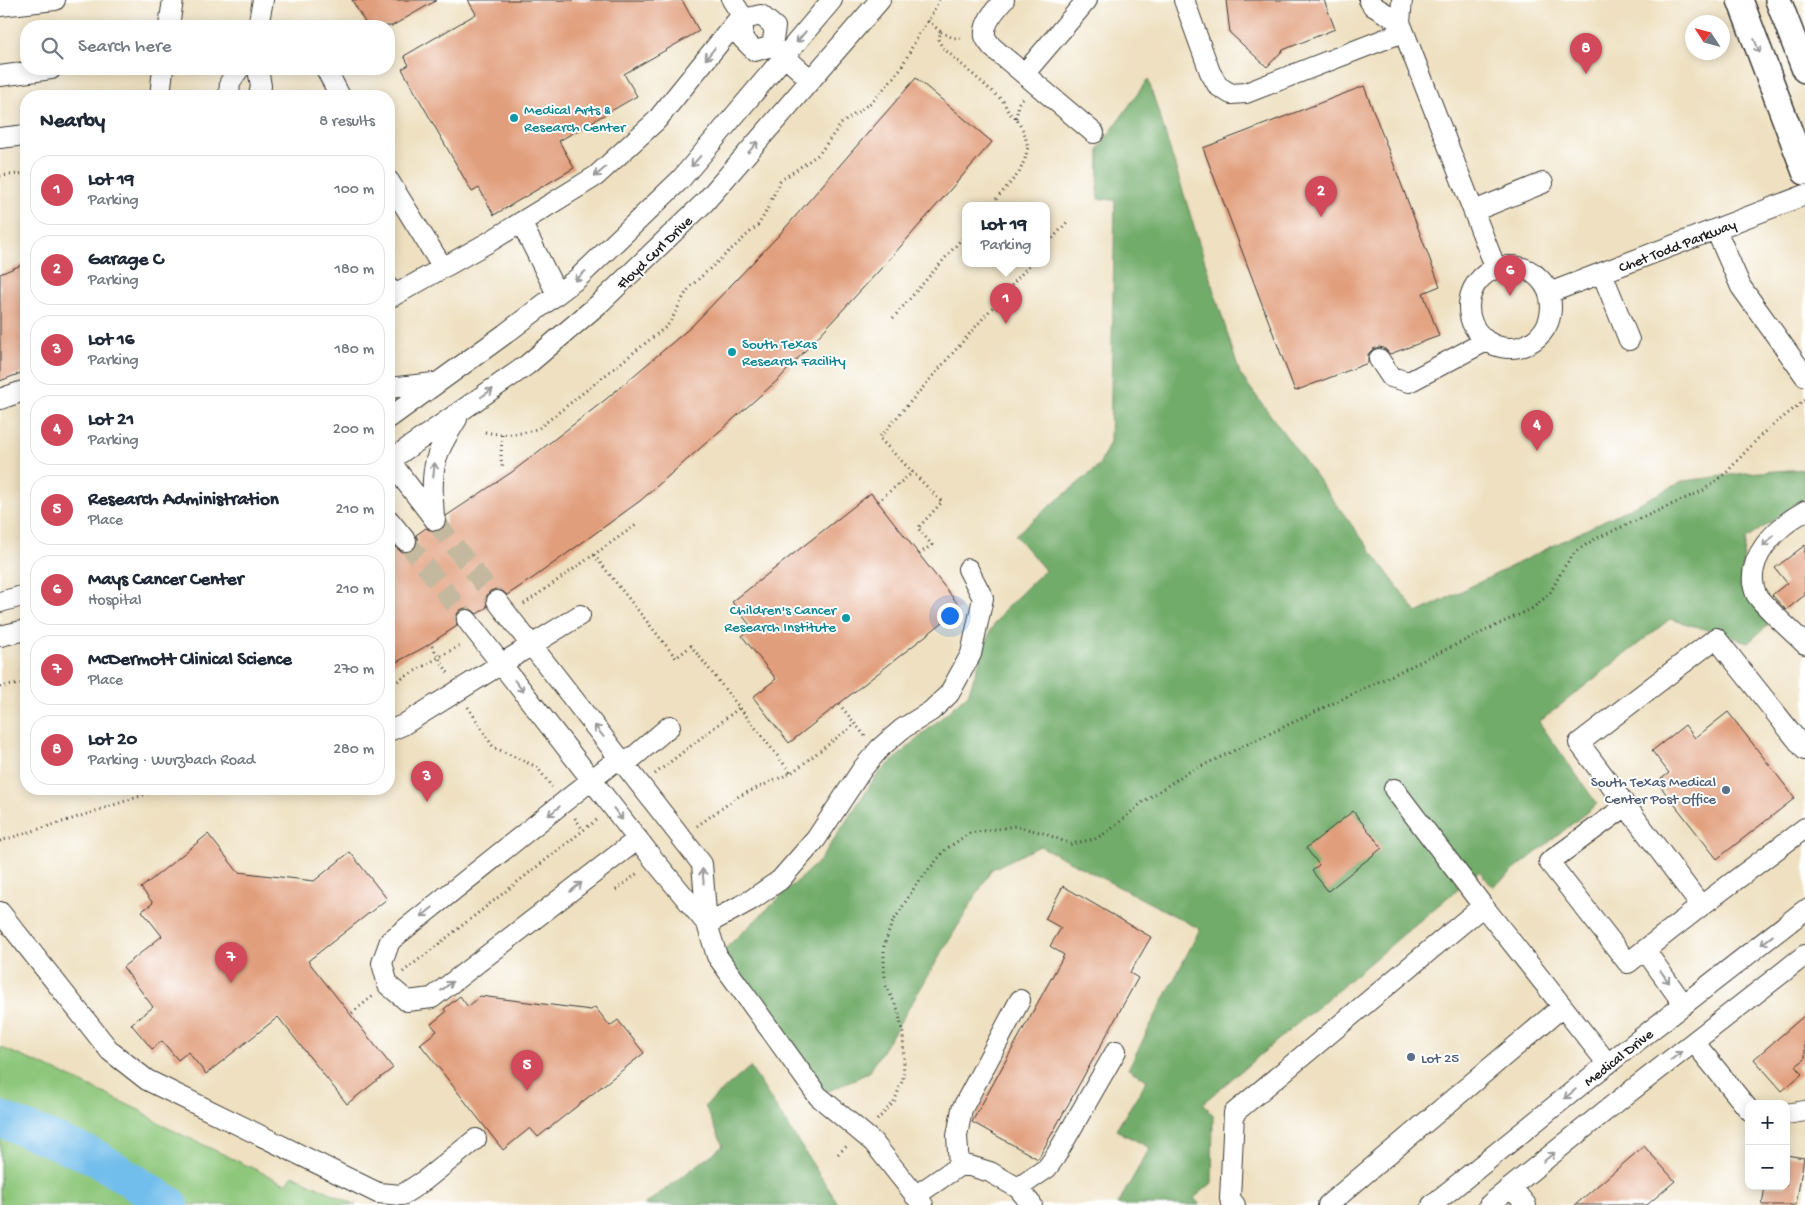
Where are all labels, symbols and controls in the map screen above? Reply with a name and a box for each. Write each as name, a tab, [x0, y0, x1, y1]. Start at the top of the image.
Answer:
north arrow	[1685, 15, 1730, 60]
search box	[20, 20, 395, 75]
one-way arrow	[795, 31, 806, 44]
pin: 8	[1570, 33, 1602, 74]
icon: search	[38, 34, 66, 62]
text: Search here	[78, 36, 172, 59]
one-way arrow	[1753, 37, 1762, 53]
one-way arrow	[705, 47, 716, 60]
place label: Medical Arts & Research Center	[524, 102, 627, 137]
text: Nearby	[40, 110, 105, 135]
marker: Medical Arts & Research Center	[508, 112, 520, 124]
text: 8 results	[319, 113, 375, 132]
one-way arrow	[747, 140, 759, 153]
one-way arrow	[690, 155, 702, 168]
one-way arrow	[594, 166, 607, 177]
text: Lot 19	[88, 169, 134, 192]
pin: 2	[1305, 176, 1337, 217]
text: 1	[54, 181, 60, 200]
text: 100 m	[334, 181, 374, 200]
text: Parking	[88, 192, 139, 211]
popup	[962, 202, 1050, 267]
street label: Floyd Curl Drive	[613, 213, 697, 295]
text: Lot 19	[981, 214, 1027, 237]
street label: Chet Todd Parkway	[1617, 216, 1740, 278]
text: Parking	[981, 237, 1031, 256]
text: Garage C	[88, 249, 163, 272]
pin: 6	[1494, 255, 1526, 296]
text: 2	[53, 261, 61, 280]
text: 180 m	[335, 261, 374, 280]
one-way arrow	[574, 270, 587, 281]
text: Parking	[88, 272, 139, 291]
pin: 1	[990, 283, 1022, 324]
text: Lot 16	[88, 329, 134, 352]
place label: South Texas Research Facility	[742, 336, 846, 371]
text: 3	[53, 341, 61, 360]
text: 180 m	[335, 341, 374, 360]
marker: South Texas Research Facility	[726, 346, 738, 358]
text: Parking	[88, 352, 139, 371]
one-way arrow	[480, 388, 494, 398]
text: Lot 21	[88, 409, 134, 432]
pin: 4	[1521, 410, 1553, 451]
text: 4	[53, 421, 61, 440]
text: 200 m	[333, 421, 374, 440]
text: Parking	[88, 432, 139, 451]
one-way arrow	[430, 462, 439, 478]
text: Research Administration	[88, 489, 279, 512]
text: 5	[53, 501, 61, 520]
text: 210 m	[335, 501, 374, 520]
text: Place	[88, 512, 123, 531]
one-way arrow	[1762, 535, 1773, 548]
text: Mays Cancer Center	[88, 569, 243, 592]
text: 6	[53, 581, 61, 600]
text: 210 m	[335, 581, 374, 600]
text: Hospital	[88, 592, 142, 611]
place label: Children's Cancer Research Institute	[724, 602, 838, 637]
your location	[937, 603, 963, 629]
marker: Children's Cancer Research Institute	[840, 612, 852, 624]
text: McDermott Clinical Science	[88, 649, 292, 672]
text: 7	[53, 661, 61, 680]
text: 270 m	[334, 661, 374, 680]
text: Place	[88, 672, 123, 691]
one-way arrow	[513, 679, 524, 692]
one-way arrow	[593, 725, 604, 738]
text: Lot 20	[88, 729, 137, 752]
text: 8	[53, 741, 61, 760]
text: 280 m	[333, 741, 374, 760]
text: Parking · Wurzbach Road	[88, 752, 255, 771]
pin: 3	[411, 761, 443, 802]
place label: South Texas Medical Center Post Office	[1591, 774, 1716, 809]
marker: South Texas Medical Center Post Office	[1720, 784, 1732, 796]
one-way arrow	[548, 805, 561, 816]
one-way arrow	[613, 807, 624, 820]
one-way arrow	[698, 868, 707, 884]
one-way arrow	[569, 881, 582, 892]
one-way arrow	[421, 906, 434, 917]
one-way arrow	[1760, 935, 1773, 946]
pin: 7	[215, 942, 247, 983]
one-way arrow	[1660, 970, 1670, 984]
one-way arrow	[440, 981, 453, 992]
street label: Medical Drive	[1581, 1026, 1658, 1091]
pin: 5	[511, 1050, 543, 1091]
place label: Lot 25	[1421, 1050, 1459, 1068]
marker: Lot 25	[1405, 1051, 1417, 1063]
one-way arrow	[1669, 1051, 1683, 1061]
one-way arrow	[1563, 1089, 1576, 1100]
map controls	[1745, 1100, 1790, 1190]
button: +	[1745, 1100, 1790, 1145]
button: −	[1745, 1145, 1790, 1190]
one-way arrow	[1542, 1151, 1555, 1162]

